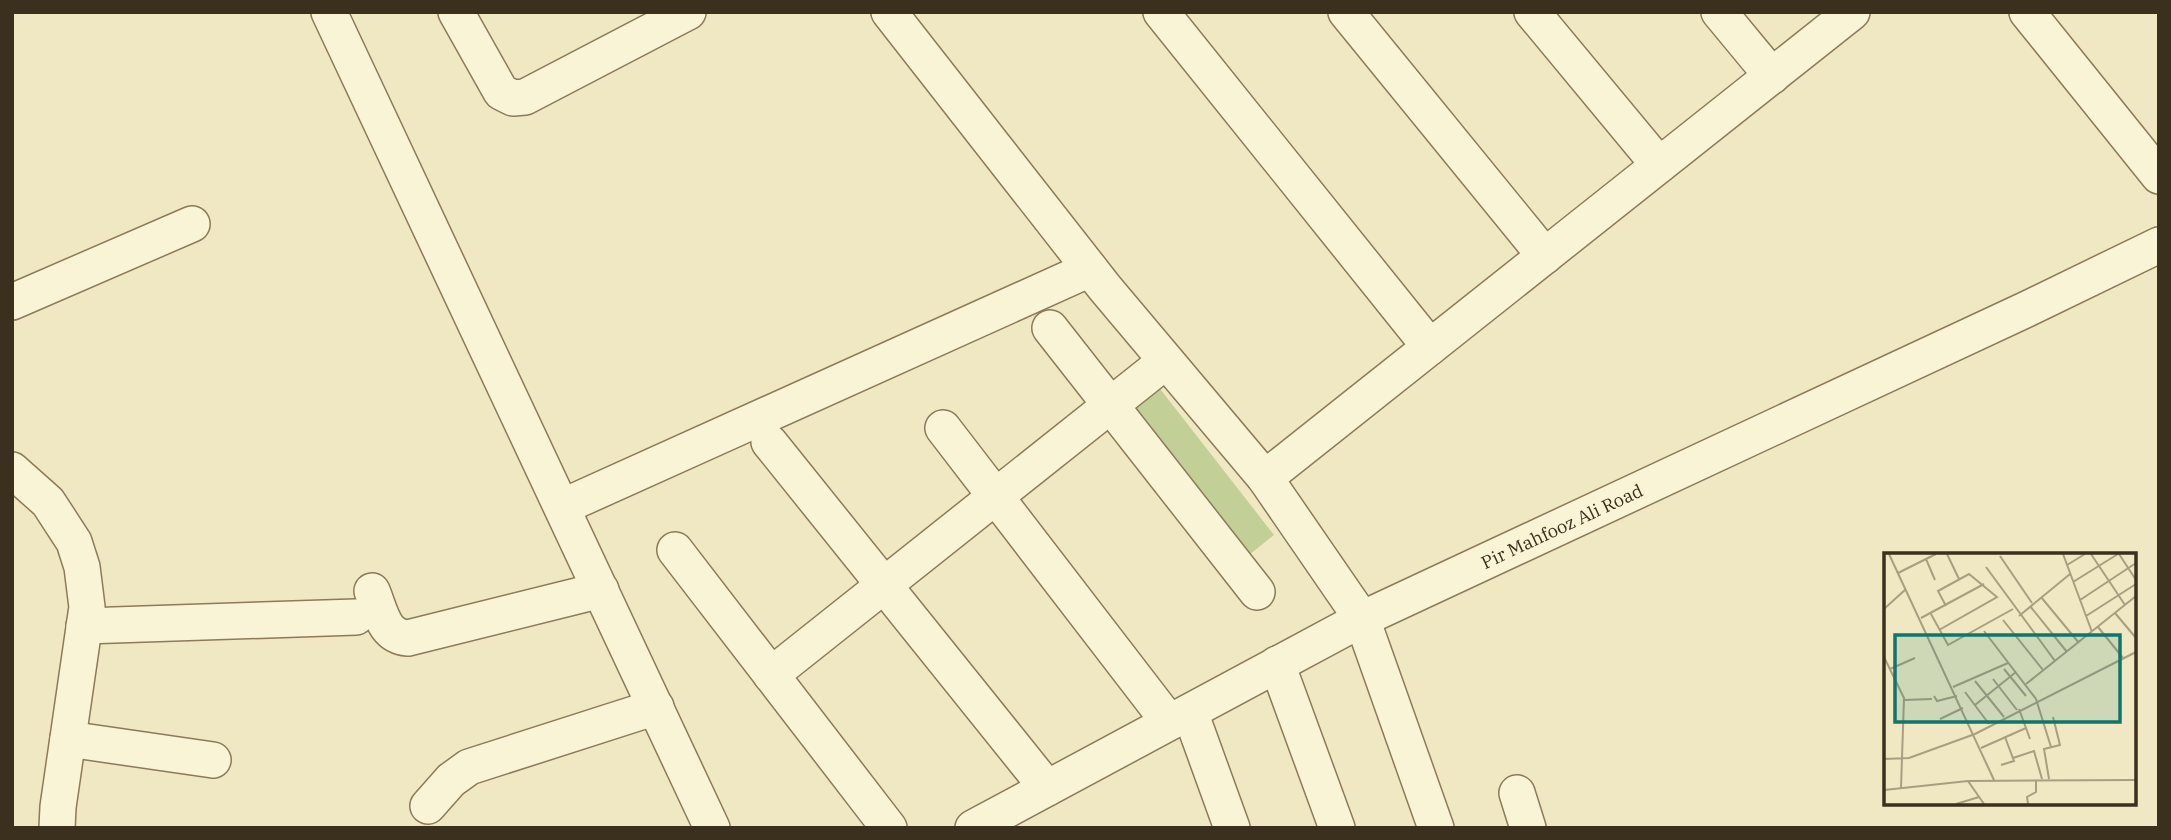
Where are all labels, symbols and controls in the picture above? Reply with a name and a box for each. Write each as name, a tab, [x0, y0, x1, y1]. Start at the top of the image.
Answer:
street label: Pir Mahfooz Ali Road	[1477, 478, 1646, 573]
inset map	[1884, 553, 2136, 805]

